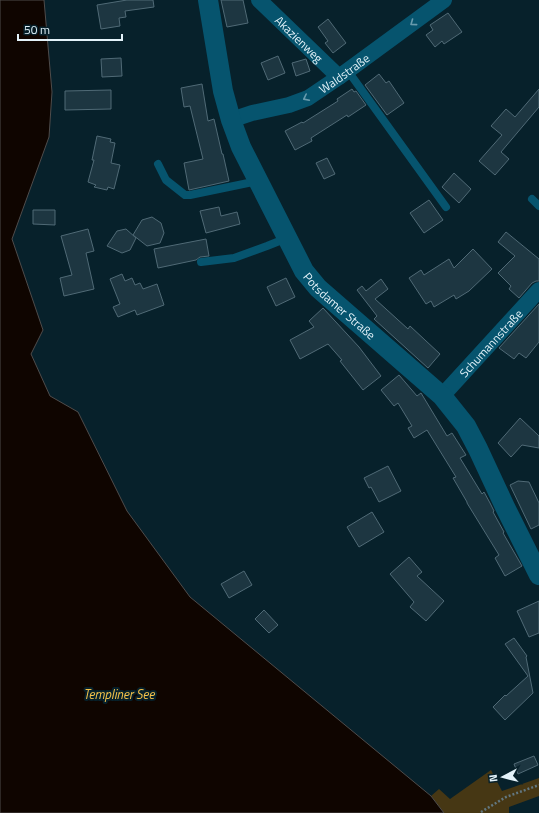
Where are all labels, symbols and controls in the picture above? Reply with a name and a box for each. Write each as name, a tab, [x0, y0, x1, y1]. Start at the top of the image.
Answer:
street label: Akazienweg	[271, 11, 328, 67]
scale bar	[18, 16, 122, 42]
one-way arrow	[410, 18, 417, 26]
text: 50 m	[24, 20, 50, 39]
street label: Waldstraße	[315, 48, 373, 98]
one-way arrow	[303, 93, 311, 101]
street label: Potsdamer Straße	[299, 268, 380, 344]
street label: Schumannstraße	[454, 305, 527, 381]
water label: Templiner See	[83, 684, 156, 704]
north arrow	[483, 757, 523, 797]
text: N	[485, 773, 501, 783]

